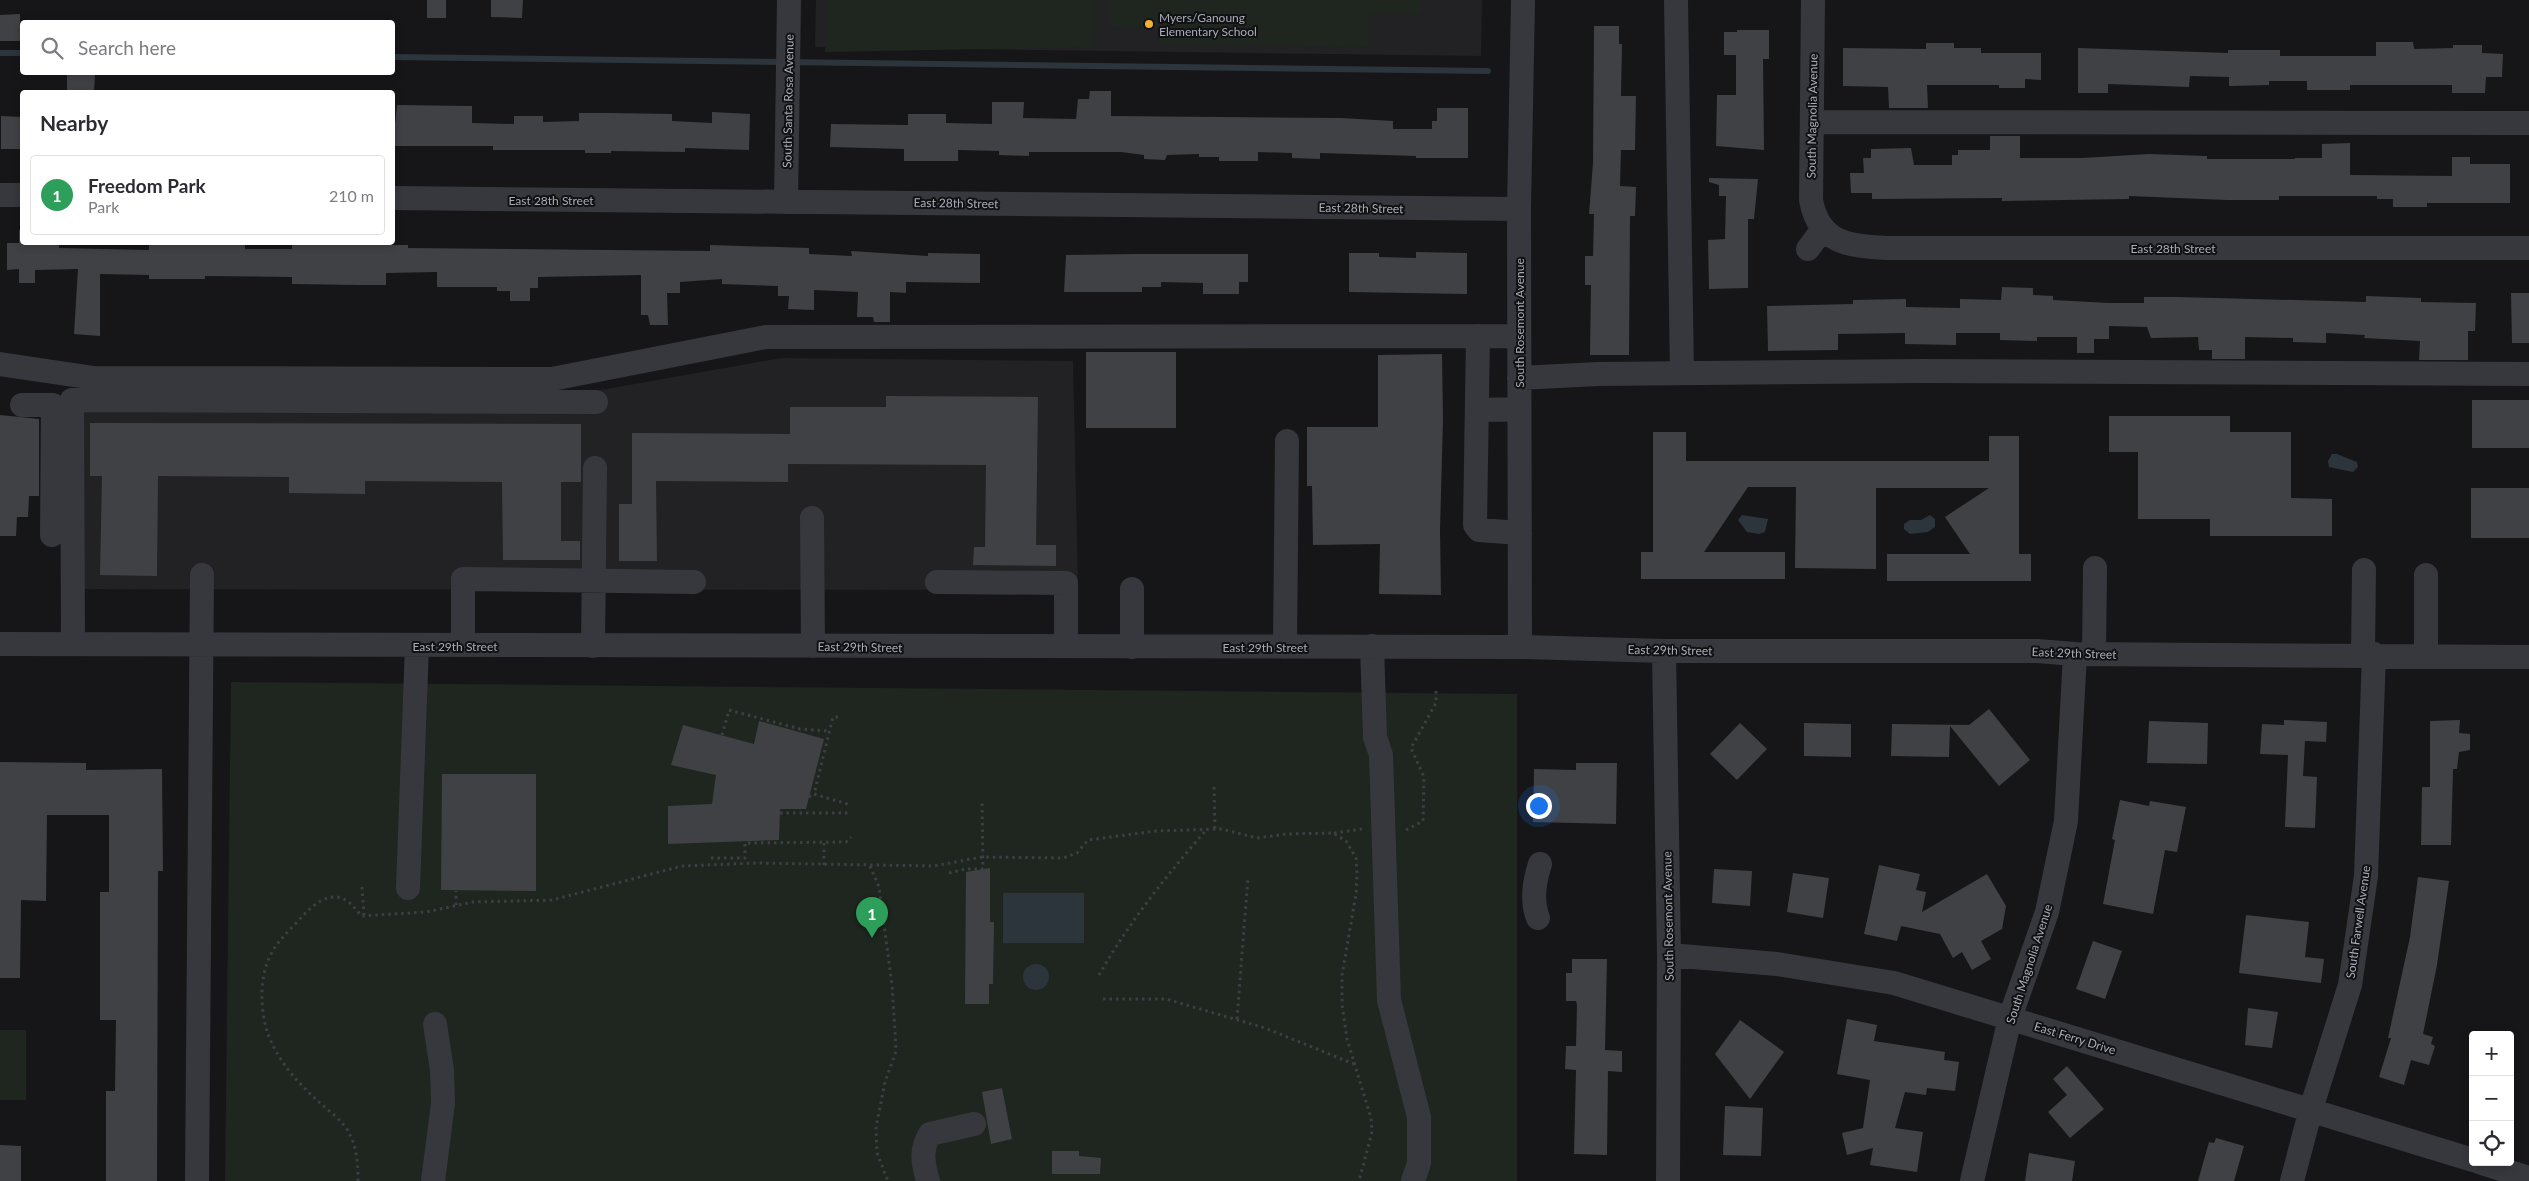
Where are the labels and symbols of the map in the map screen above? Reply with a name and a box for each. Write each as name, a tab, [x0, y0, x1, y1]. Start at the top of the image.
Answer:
place label: Myers/Ganoung Elementary School	[1159, 10, 1257, 39]
marker: Myers/Ganoung Elementary School	[1143, 18, 1155, 30]
street label: South Santa Rosa Avenue	[779, 34, 797, 168]
street label: South Magnolia Avenue	[1803, 53, 1821, 179]
street label: East 28th Street	[509, 193, 594, 208]
street label: East 28th Street	[913, 195, 999, 211]
street label: East 28th Street	[1318, 200, 1404, 216]
street label: East 28th Street	[2131, 241, 2216, 256]
street label: South Rosemont Avenue	[1512, 258, 1527, 388]
street label: East 29th Street	[413, 639, 498, 654]
street label: East 29th Street	[817, 639, 903, 655]
street label: East 29th Street	[1223, 640, 1308, 655]
street label: East 29th Street	[1627, 642, 1713, 658]
street label: East 29th Street	[2031, 644, 2117, 662]
your location	[1526, 793, 1552, 819]
street label: South Rosemont Avenue	[1659, 851, 1677, 981]
street label: South Farwell Avenue	[2343, 864, 2373, 980]
pin: 1	[856, 897, 888, 938]
street label: South Magnolia Avenue	[2003, 902, 2055, 1026]
street label: East Ferry Drive	[2032, 1019, 2118, 1057]

